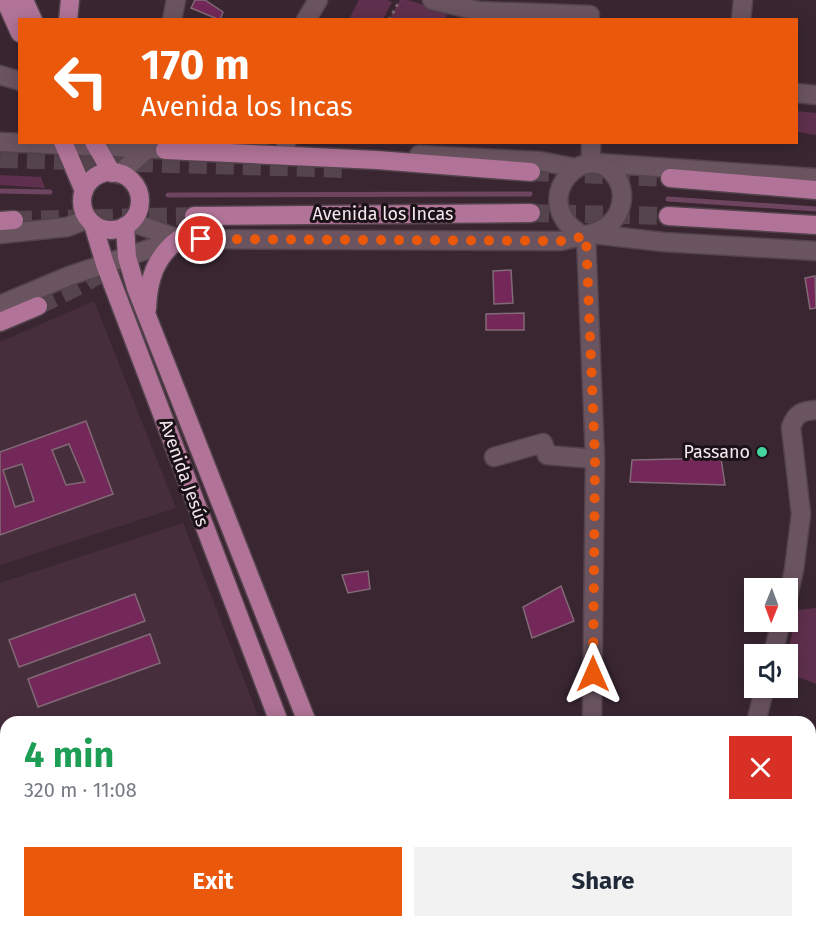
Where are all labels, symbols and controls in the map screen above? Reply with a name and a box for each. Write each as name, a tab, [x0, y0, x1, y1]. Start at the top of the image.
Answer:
text: 170 m	[141, 40, 250, 90]
icon: left	[42, 42, 120, 120]
text: Avenida los Incas	[141, 91, 353, 123]
street label: Avenida los Incas	[312, 203, 454, 225]
pin	[175, 213, 226, 264]
icon: arrive	[184, 222, 217, 255]
street label: Avenida Jesús	[154, 416, 214, 530]
place label: Passano	[684, 441, 750, 463]
marker: Passano	[755, 445, 769, 459]
north arrow	[744, 578, 798, 632]
map controls	[744, 578, 798, 698]
position arrow	[561, 642, 625, 706]
button: sound	[744, 644, 798, 698]
text: 4 min	[24, 733, 114, 777]
button: close	[729, 736, 792, 799]
text: 320 m · 11:08	[24, 778, 137, 802]
button: Exit	[24, 847, 402, 916]
button: Share	[414, 847, 792, 916]

